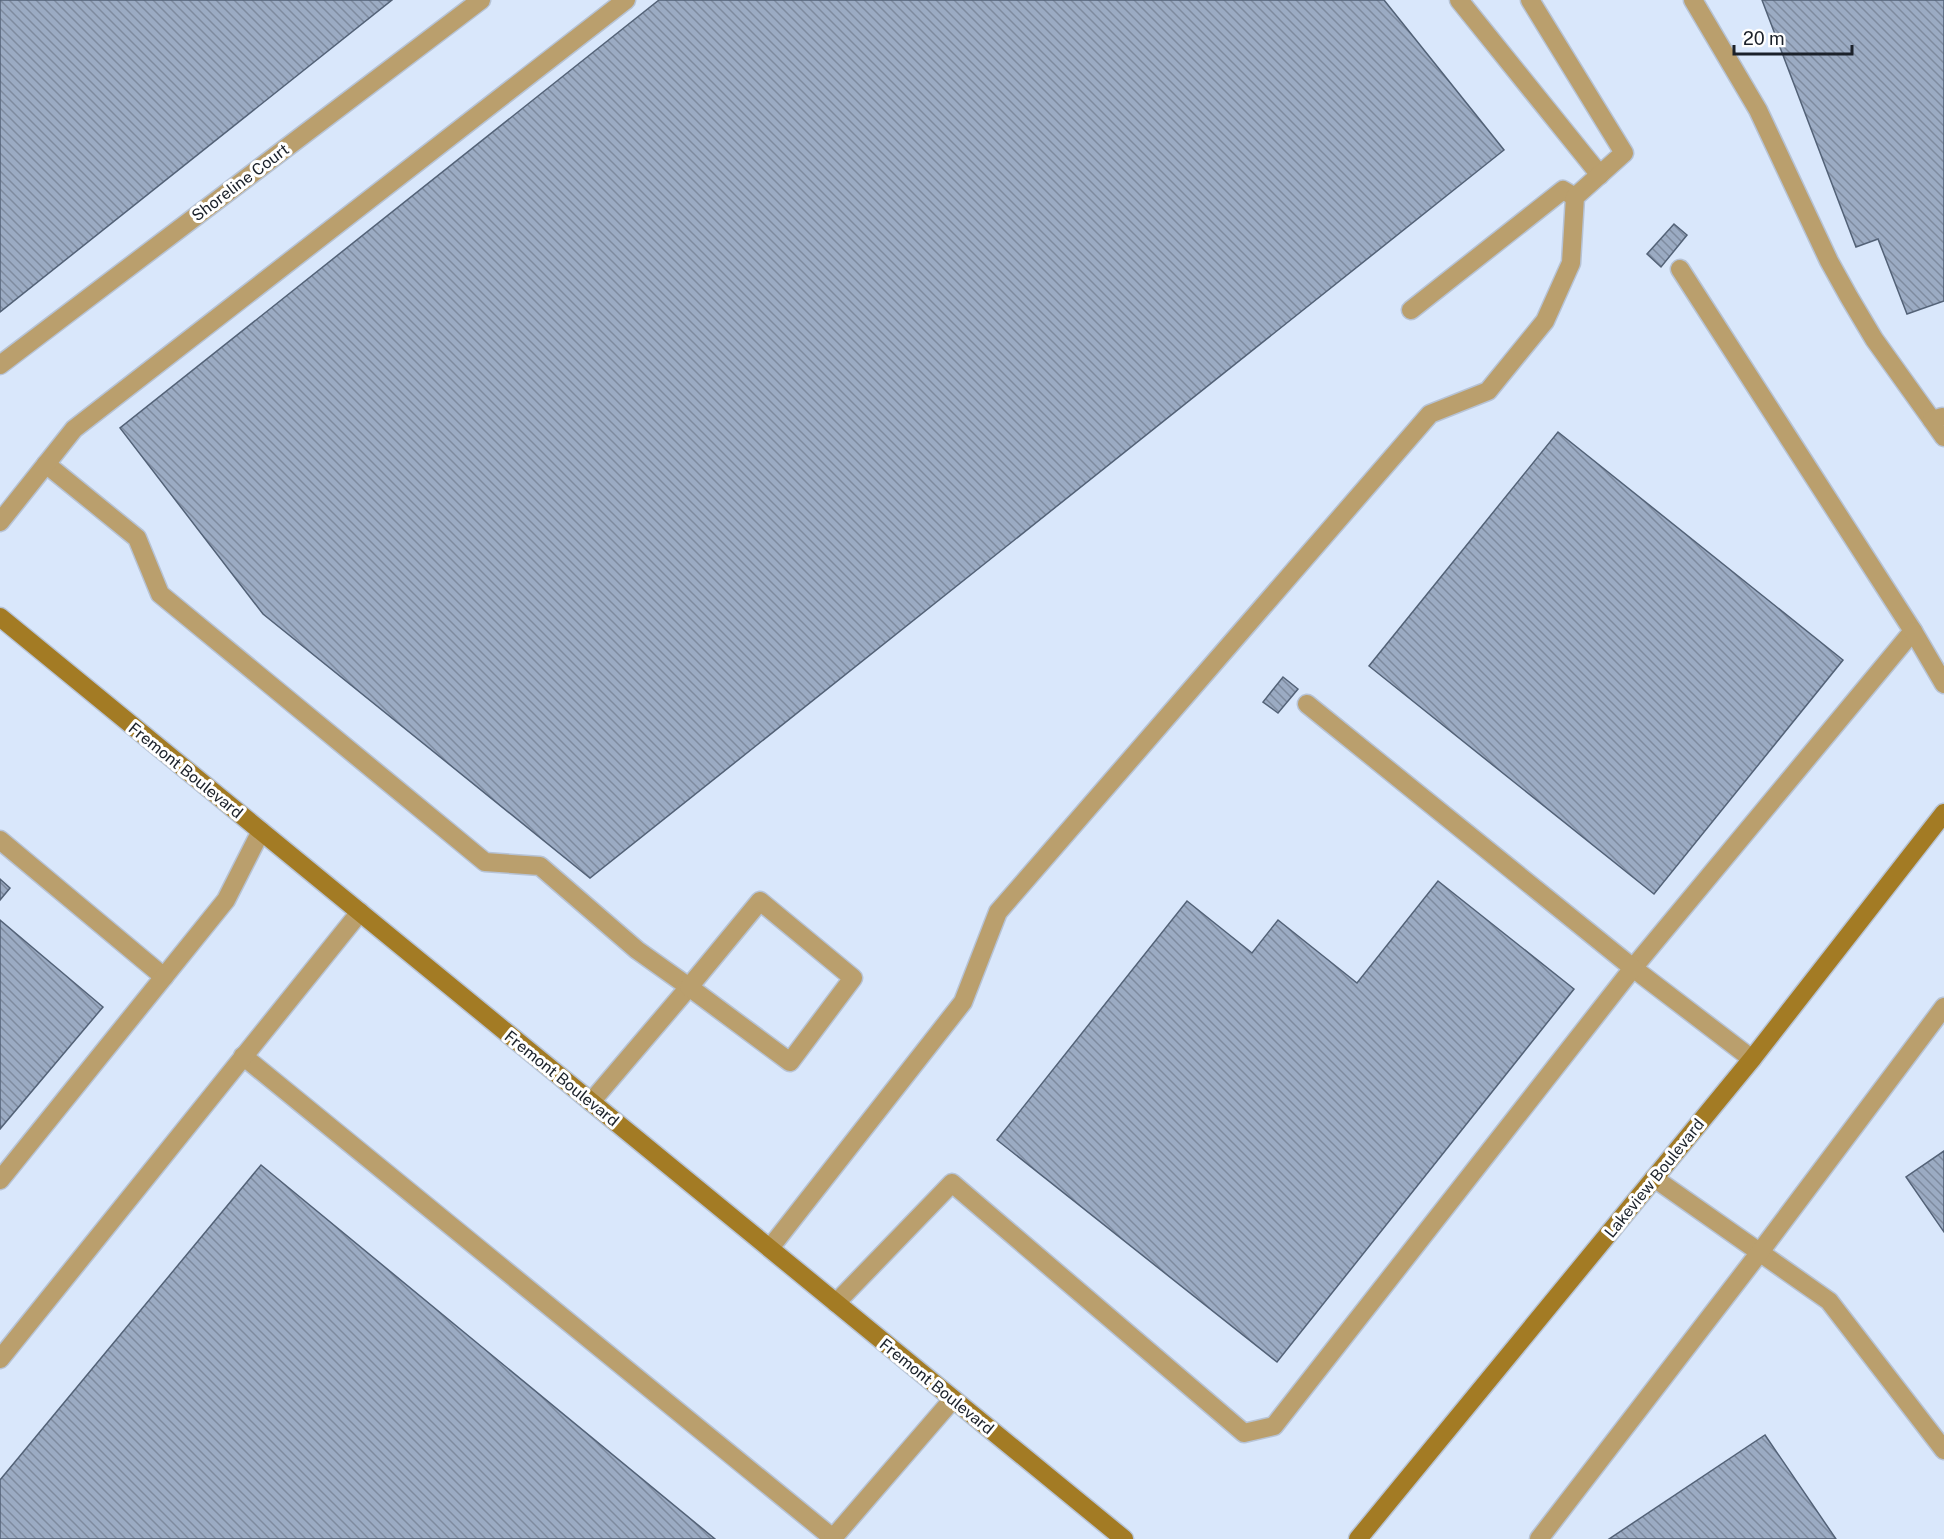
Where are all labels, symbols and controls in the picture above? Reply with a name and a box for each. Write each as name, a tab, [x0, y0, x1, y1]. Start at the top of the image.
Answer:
scale bar	[1734, 18, 1852, 56]
text: 20 m	[1743, 28, 1785, 49]
street label: Shoreline Court	[188, 140, 293, 225]
street label: Fremont Boulevard	[125, 718, 247, 822]
street label: Fremont Boulevard	[501, 1026, 623, 1130]
street label: Lakeview Boulevard	[1601, 1115, 1708, 1242]
street label: Fremont Boulevard	[876, 1334, 998, 1438]

